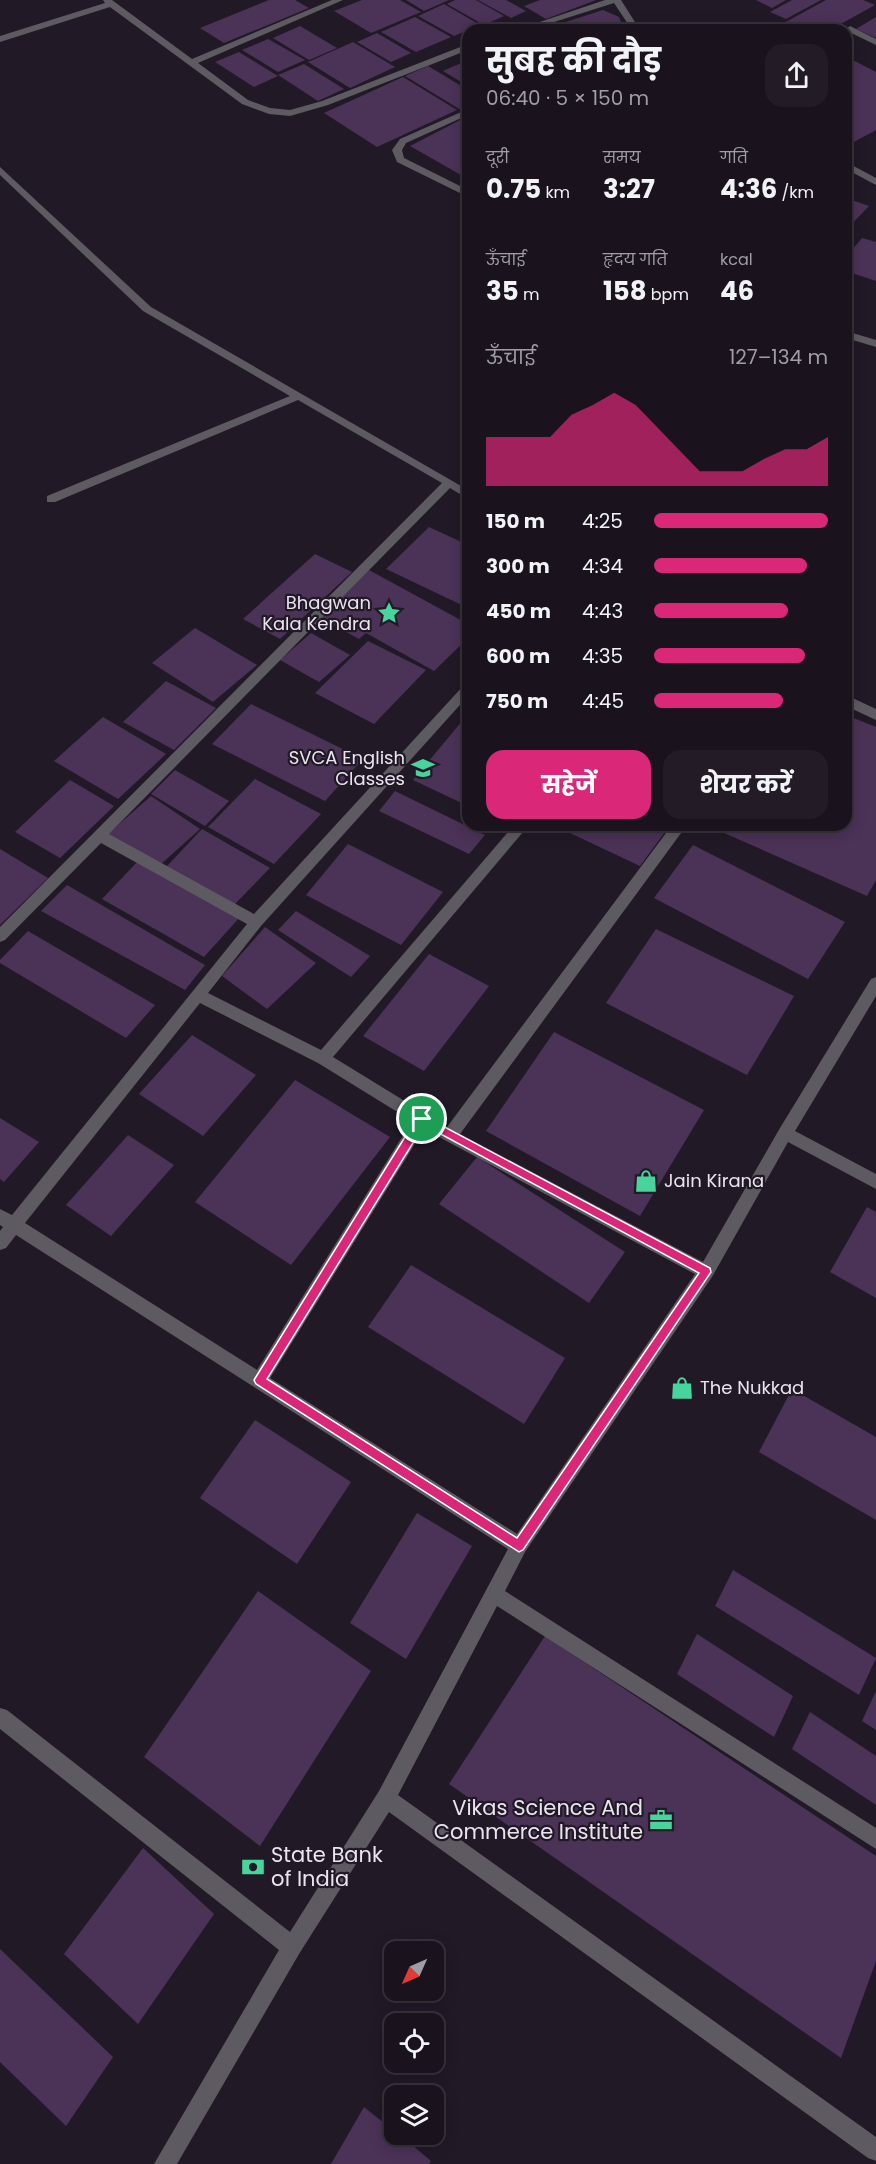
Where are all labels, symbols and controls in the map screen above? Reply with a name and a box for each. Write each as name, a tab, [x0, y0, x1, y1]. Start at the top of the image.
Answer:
text: सुबह की दौड़	[486, 37, 661, 84]
button: share	[765, 44, 828, 107]
text: 06:40 · 5 × 150 m	[486, 84, 649, 112]
text: दूरी	[486, 146, 509, 169]
text: समय	[603, 146, 640, 169]
text: गति	[720, 146, 748, 169]
text: 0.75	[486, 171, 541, 207]
text: 3:27	[603, 171, 655, 207]
text: 4:36	[720, 171, 777, 207]
text: km	[541, 181, 570, 204]
text: /km	[777, 181, 814, 204]
text: ऊँचाई	[486, 248, 526, 271]
text: हृदय गति	[603, 248, 667, 271]
text: kcal	[720, 248, 753, 271]
text: 35	[486, 273, 519, 309]
text: 158	[603, 273, 647, 309]
text: 46	[720, 273, 754, 309]
text: m	[519, 283, 539, 306]
text: bpm	[647, 283, 689, 306]
text: ऊँचाई	[486, 343, 535, 371]
text: 127–134 m	[729, 343, 828, 371]
text: 150 m	[486, 507, 545, 535]
text: 4:25	[582, 507, 623, 535]
text: 300 m	[486, 552, 550, 580]
text: 4:34	[582, 552, 623, 580]
place label: Bhagwan Kala Kendra	[262, 590, 371, 636]
text: 450 m	[486, 597, 551, 625]
text: 4:43	[582, 597, 623, 625]
place icon: Bhagwan Kala Kendra	[376, 600, 402, 626]
text: 600 m	[486, 642, 550, 670]
text: 4:35	[582, 642, 623, 670]
text: 750 m	[486, 687, 548, 715]
text: 4:45	[582, 687, 624, 715]
place label: SVCA English Classes	[289, 745, 405, 791]
button: सहेजें	[486, 750, 651, 819]
button: शेयर करें	[663, 750, 828, 819]
school or university icon: SVCA English Classes	[410, 755, 436, 781]
pin	[396, 1093, 447, 1144]
icon: arrive	[405, 1102, 438, 1135]
shop icon: Jain Kirana	[633, 1168, 659, 1194]
place label: Jain Kirana	[664, 1168, 764, 1193]
shop icon: The Nukkad	[669, 1375, 695, 1401]
place label: The Nukkad	[700, 1375, 804, 1400]
place label: Vikas Science And Commerce Institute	[434, 1793, 643, 1846]
office icon: Vikas Science And Commerce Institute	[648, 1807, 674, 1833]
place label: State Bank of India	[271, 1840, 383, 1893]
bank icon: State Bank of India	[240, 1854, 266, 1880]
north arrow	[384, 1941, 444, 2001]
map controls	[384, 1941, 444, 2145]
button: locate	[384, 2013, 444, 2073]
button: layers	[384, 2085, 444, 2145]

